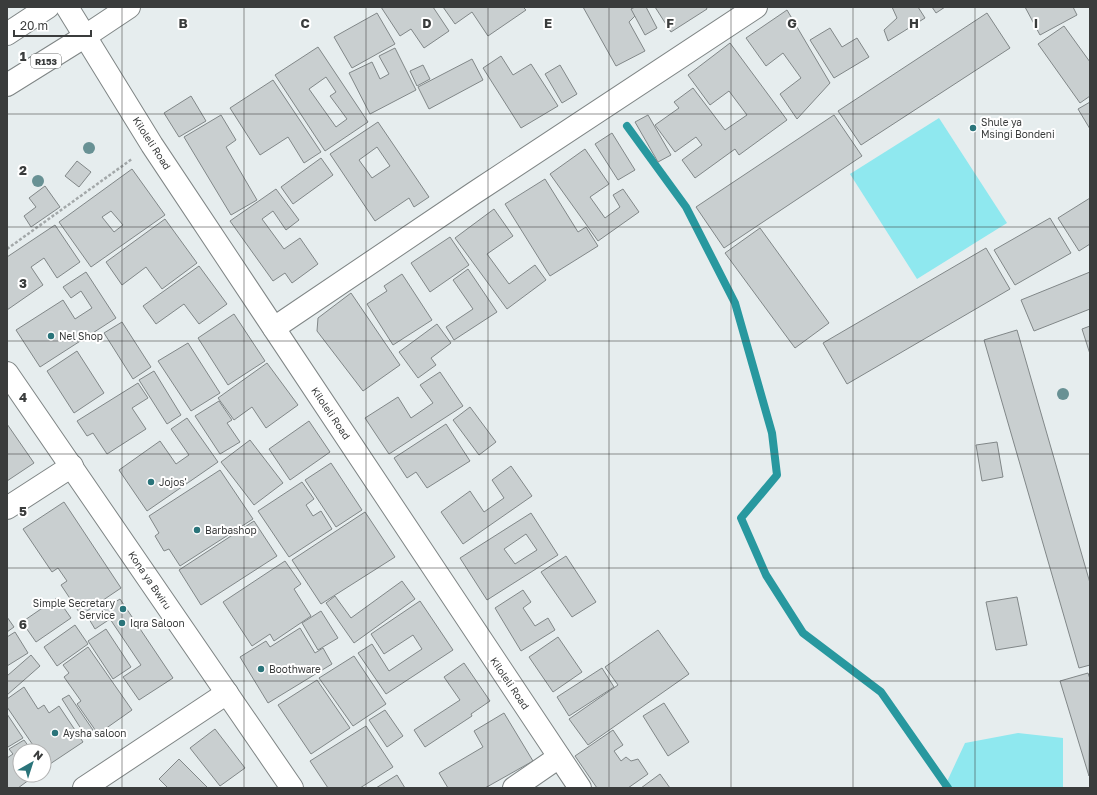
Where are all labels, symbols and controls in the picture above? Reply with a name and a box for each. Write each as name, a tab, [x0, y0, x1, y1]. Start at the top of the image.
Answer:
scale bar	[14, 12, 91, 38]
text: B	[178, 15, 188, 31]
text: C	[300, 15, 310, 31]
text: D	[422, 15, 432, 31]
text: E	[544, 15, 552, 31]
text: F	[666, 15, 674, 31]
text: G	[787, 15, 797, 31]
text: H	[909, 15, 919, 31]
text: I	[1034, 15, 1038, 31]
text: 20 m	[20, 18, 48, 33]
text: 1	[20, 48, 27, 64]
road number: R153	[31, 54, 61, 68]
street label: Kiloleli Road	[131, 114, 173, 172]
place label: Shule ya Msingi Bondeni	[981, 116, 1055, 140]
marker: Shule ya Msingi Bondeni	[968, 123, 978, 133]
text: 2	[19, 162, 27, 178]
text: 3	[19, 275, 27, 291]
place label: Nel Shop	[59, 330, 103, 342]
marker: Nel Shop	[46, 331, 56, 341]
street label: Kiloleli Road	[309, 385, 353, 441]
text: 4	[19, 389, 27, 405]
place label: Jojos'	[159, 476, 187, 488]
marker: Jojos'	[146, 477, 156, 487]
text: 5	[19, 503, 27, 519]
place label: Barbashop	[205, 524, 257, 536]
marker: Barbashop	[192, 525, 202, 535]
street label: Kona ya Bwiru	[126, 549, 174, 611]
place label: Simple Secretary Service	[33, 597, 115, 621]
marker: Simple Secretary Service	[118, 604, 128, 614]
text: 6	[19, 616, 27, 632]
place label: Iqra Saloon	[130, 617, 185, 629]
marker: Iqra Saloon	[117, 618, 127, 628]
street label: Kiloleli Road	[488, 655, 532, 711]
place label: Boothware	[269, 663, 321, 675]
marker: Boothware	[256, 664, 266, 674]
place label: Aysha saloon	[63, 727, 127, 739]
marker: Aysha saloon	[50, 728, 60, 738]
north arrow	[12, 743, 52, 783]
text: N	[31, 747, 46, 763]

